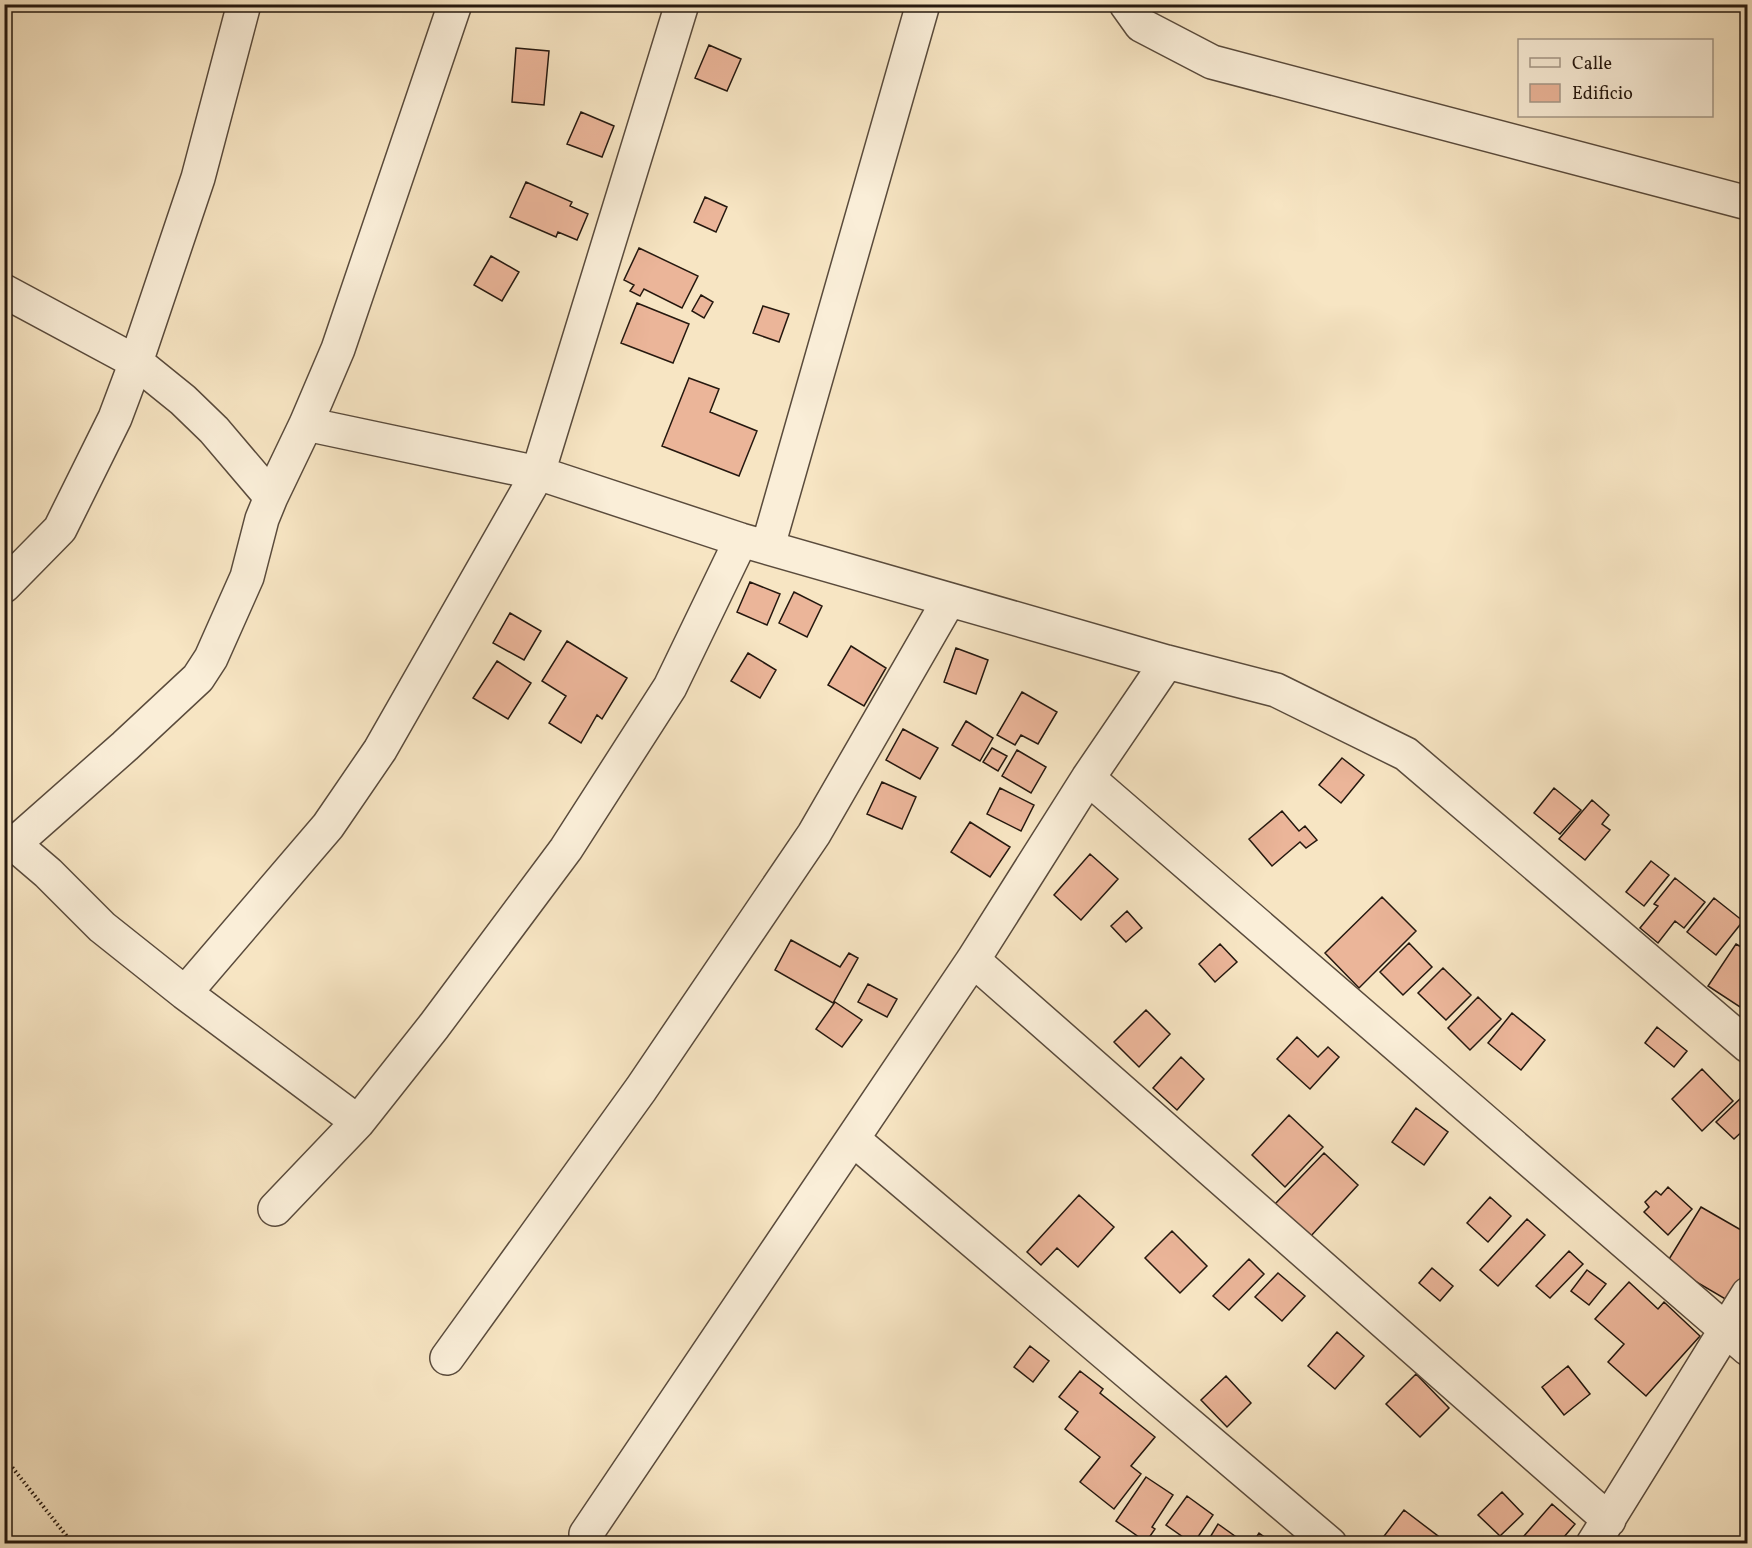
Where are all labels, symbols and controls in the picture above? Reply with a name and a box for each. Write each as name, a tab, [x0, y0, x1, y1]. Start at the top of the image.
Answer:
legend	[1518, 39, 1713, 117]
text: Calle	[1572, 52, 1612, 77]
text: Edificio	[1572, 82, 1633, 107]

